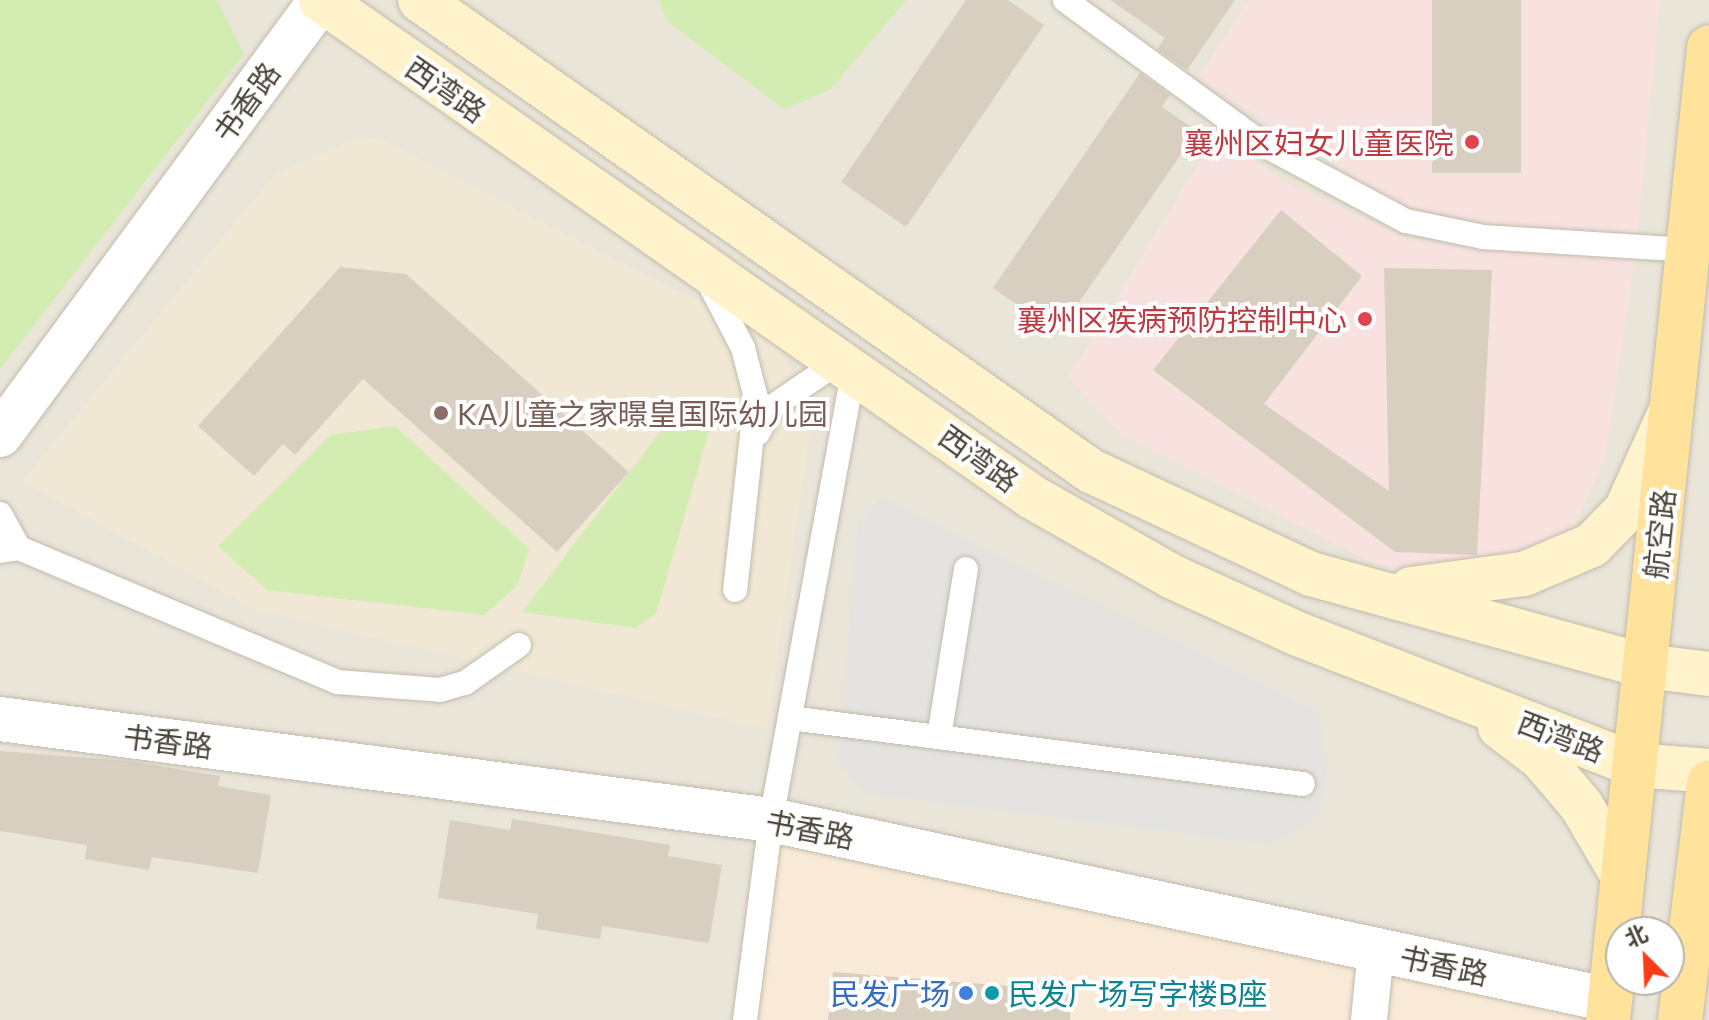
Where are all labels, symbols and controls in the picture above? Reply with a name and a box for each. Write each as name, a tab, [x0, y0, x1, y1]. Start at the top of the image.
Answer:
street label: 西湾路	[399, 48, 493, 130]
street label: 书香路	[205, 55, 287, 149]
place label: 襄州区妇女儿童医院	[1184, 124, 1454, 160]
marker: 襄州区妇女儿童医院	[1461, 131, 1483, 153]
place label: 襄州区疾病预防控制中心	[1017, 301, 1347, 337]
marker: 襄州区疾病预防控制中心	[1354, 308, 1376, 330]
place label: KA儿童之家暻皇国际幼儿园	[457, 395, 828, 431]
marker: KA儿童之家暻皇国际幼儿园	[432, 404, 450, 422]
street label: 西湾路	[932, 417, 1026, 499]
street label: 航空路	[1636, 487, 1682, 581]
street label: 西湾路	[1513, 703, 1609, 769]
street label: 书香路	[121, 718, 215, 764]
street label: 书香路	[762, 803, 858, 855]
north arrow	[1605, 916, 1685, 996]
text: 北	[1620, 919, 1651, 952]
street label: 书香路	[1396, 938, 1492, 992]
place label: 民发广场	[830, 975, 950, 1011]
place label: 民发广场写字楼B座	[1008, 975, 1267, 1011]
marker: 民发广场	[957, 984, 975, 1002]
marker: 民发广场写字楼B座	[983, 984, 1001, 1002]

